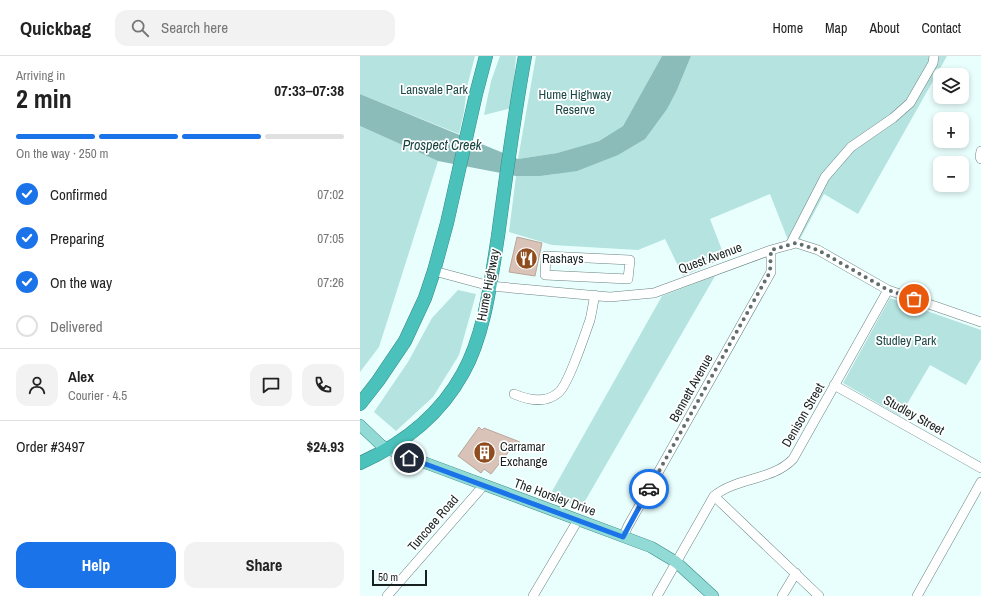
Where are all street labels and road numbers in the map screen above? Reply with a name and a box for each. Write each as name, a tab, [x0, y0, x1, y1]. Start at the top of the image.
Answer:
street label: Quest Avenue	[676, 239, 744, 277]
street label: Hume Highway	[473, 247, 503, 322]
street label: Bennett Avenue	[665, 351, 717, 425]
street label: Denison Street	[778, 380, 828, 450]
street label: Studley Street	[881, 391, 947, 439]
street label: The Horsley Drive	[512, 474, 598, 520]
street label: Tuncoee Road	[404, 491, 462, 555]

